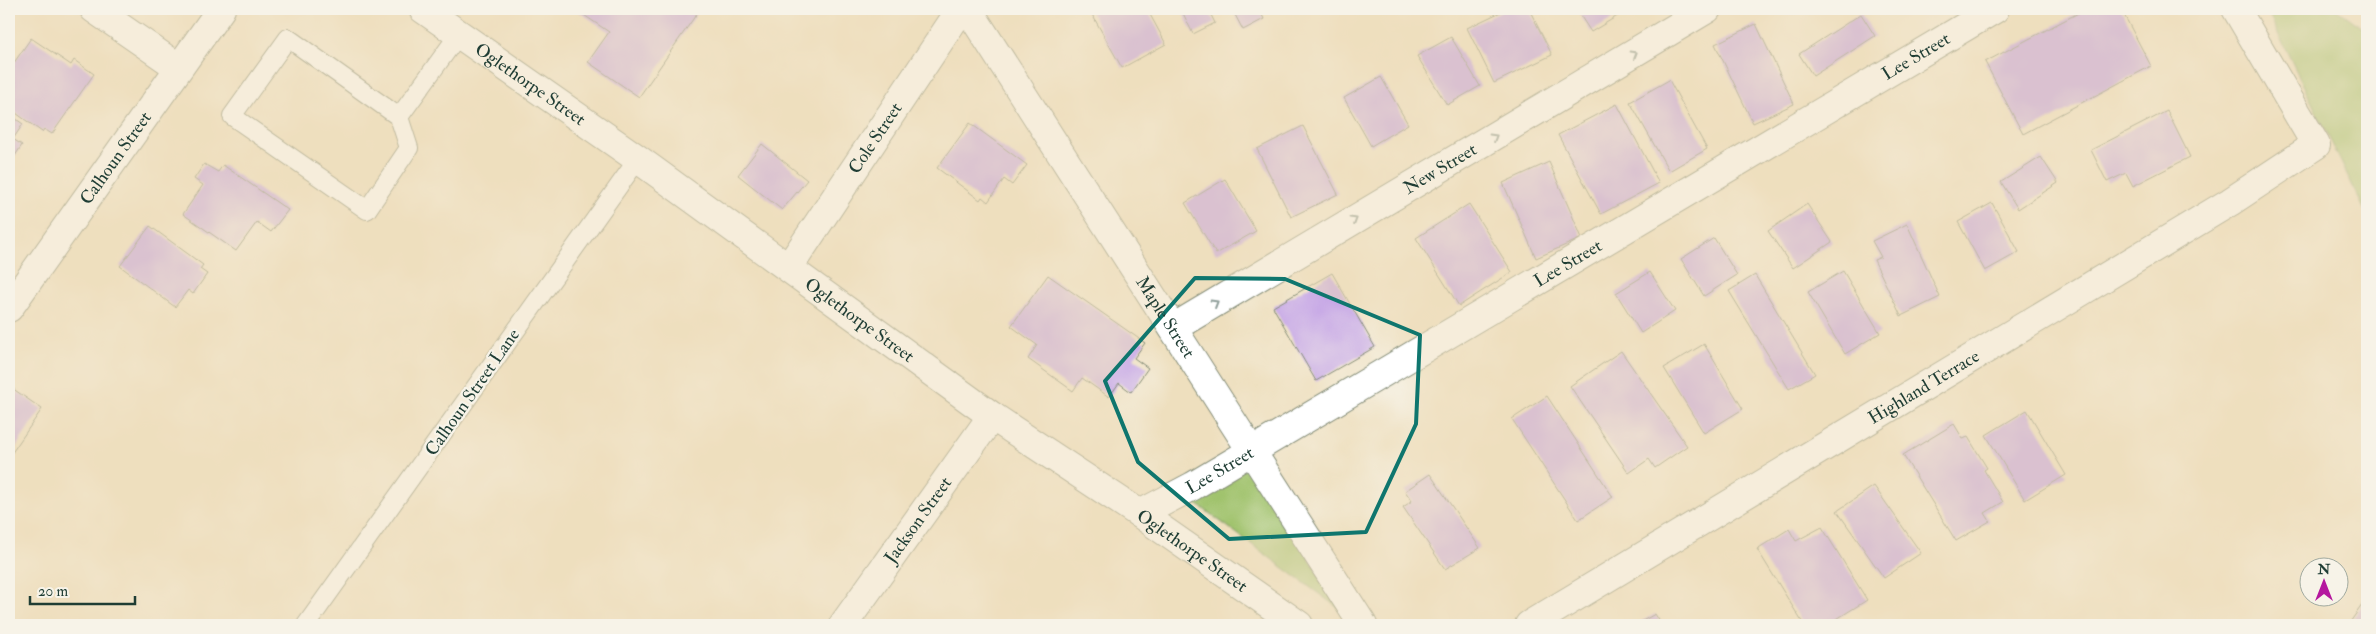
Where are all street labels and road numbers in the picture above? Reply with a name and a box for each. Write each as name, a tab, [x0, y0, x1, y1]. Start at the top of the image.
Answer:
street label: Lee Street	[1878, 27, 1955, 86]
street label: Oglethorpe Street	[470, 38, 590, 131]
street label: Cole Street	[843, 98, 908, 178]
street label: Calhoun Street	[75, 107, 157, 209]
street label: New Street	[1399, 138, 1481, 200]
street label: Lee Street	[1530, 234, 1606, 293]
street label: Maple Street	[1130, 272, 1200, 363]
street label: Oglethorpe Street	[800, 273, 919, 368]
street label: Calhoun Street Lane	[420, 324, 525, 460]
street label: Highland Terrace	[1864, 345, 1984, 430]
street label: Lee Street	[1182, 441, 1258, 500]
street label: Jackson Street	[879, 472, 957, 569]
street label: Oglethorpe Street	[1132, 504, 1252, 598]

